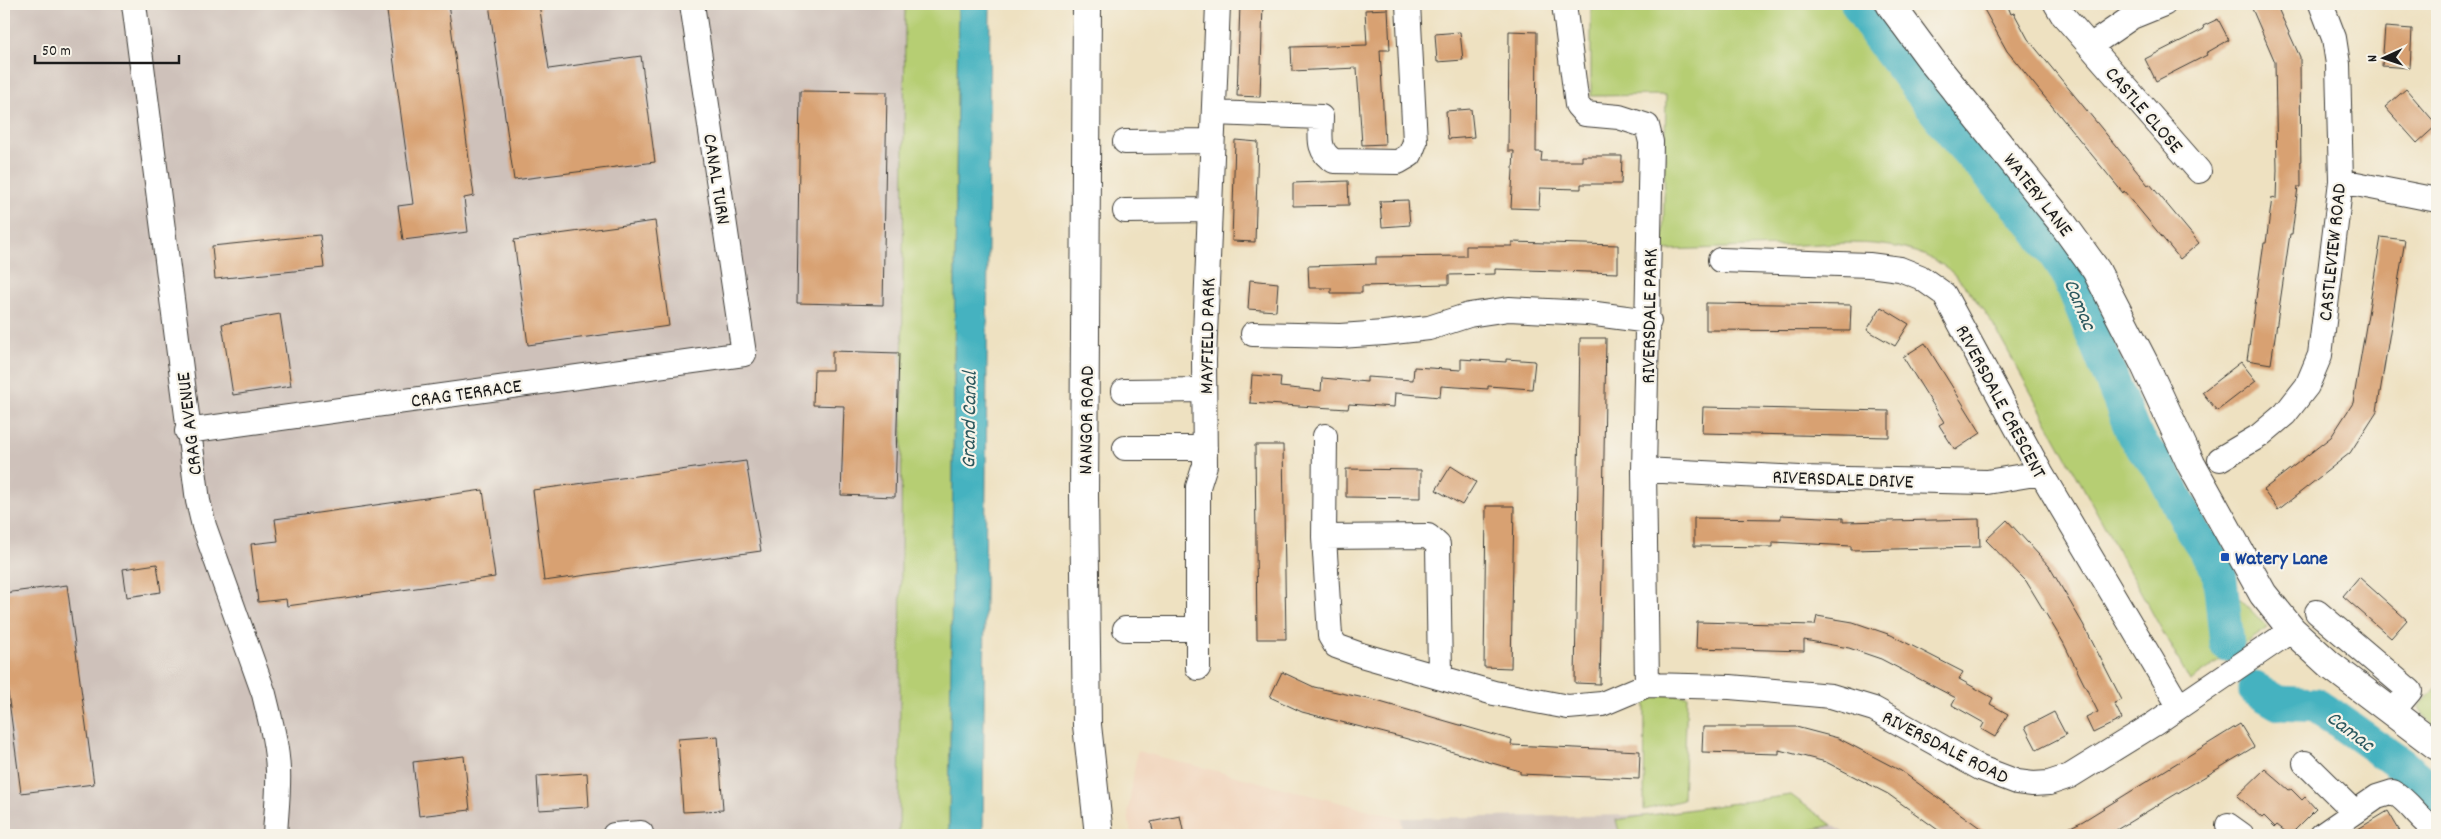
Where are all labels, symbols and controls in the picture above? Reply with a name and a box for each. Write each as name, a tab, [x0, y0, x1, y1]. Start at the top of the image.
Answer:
scale bar	[35, 32, 179, 64]
north arrow	[2358, 32, 2408, 82]
text: 50 m	[42, 41, 71, 63]
text: N	[2363, 55, 2383, 63]
street label: CASTLE CLOSE	[2097, 61, 2188, 160]
street label: CANAL TURN	[694, 132, 736, 227]
street label: WATERY LANE	[1995, 148, 2078, 244]
street label: CASTLEVIEW ROAD	[2313, 182, 2355, 323]
street label: RIVERSDALE PARK	[1636, 248, 1666, 384]
water label: Camac	[2054, 275, 2103, 337]
street label: MAYFIELD PARK	[1194, 278, 1224, 394]
street label: RIVERSDALE CRESCENT	[1947, 321, 2052, 484]
street label: NANGOR ROAD	[1073, 365, 1103, 475]
water label: Grand Canal	[955, 369, 987, 469]
street label: CRAG AVENUE	[171, 371, 211, 477]
street label: CRAG TERRACE	[409, 373, 524, 417]
street label: RIVERSDALE DRIVE	[1772, 465, 1914, 497]
place label: Watery Lane	[2235, 546, 2328, 574]
marker: Watery Lane	[2219, 551, 2231, 563]
water label: Camac	[2319, 704, 2381, 761]
street label: RIVERSDALE ROAD	[1876, 705, 2013, 793]

